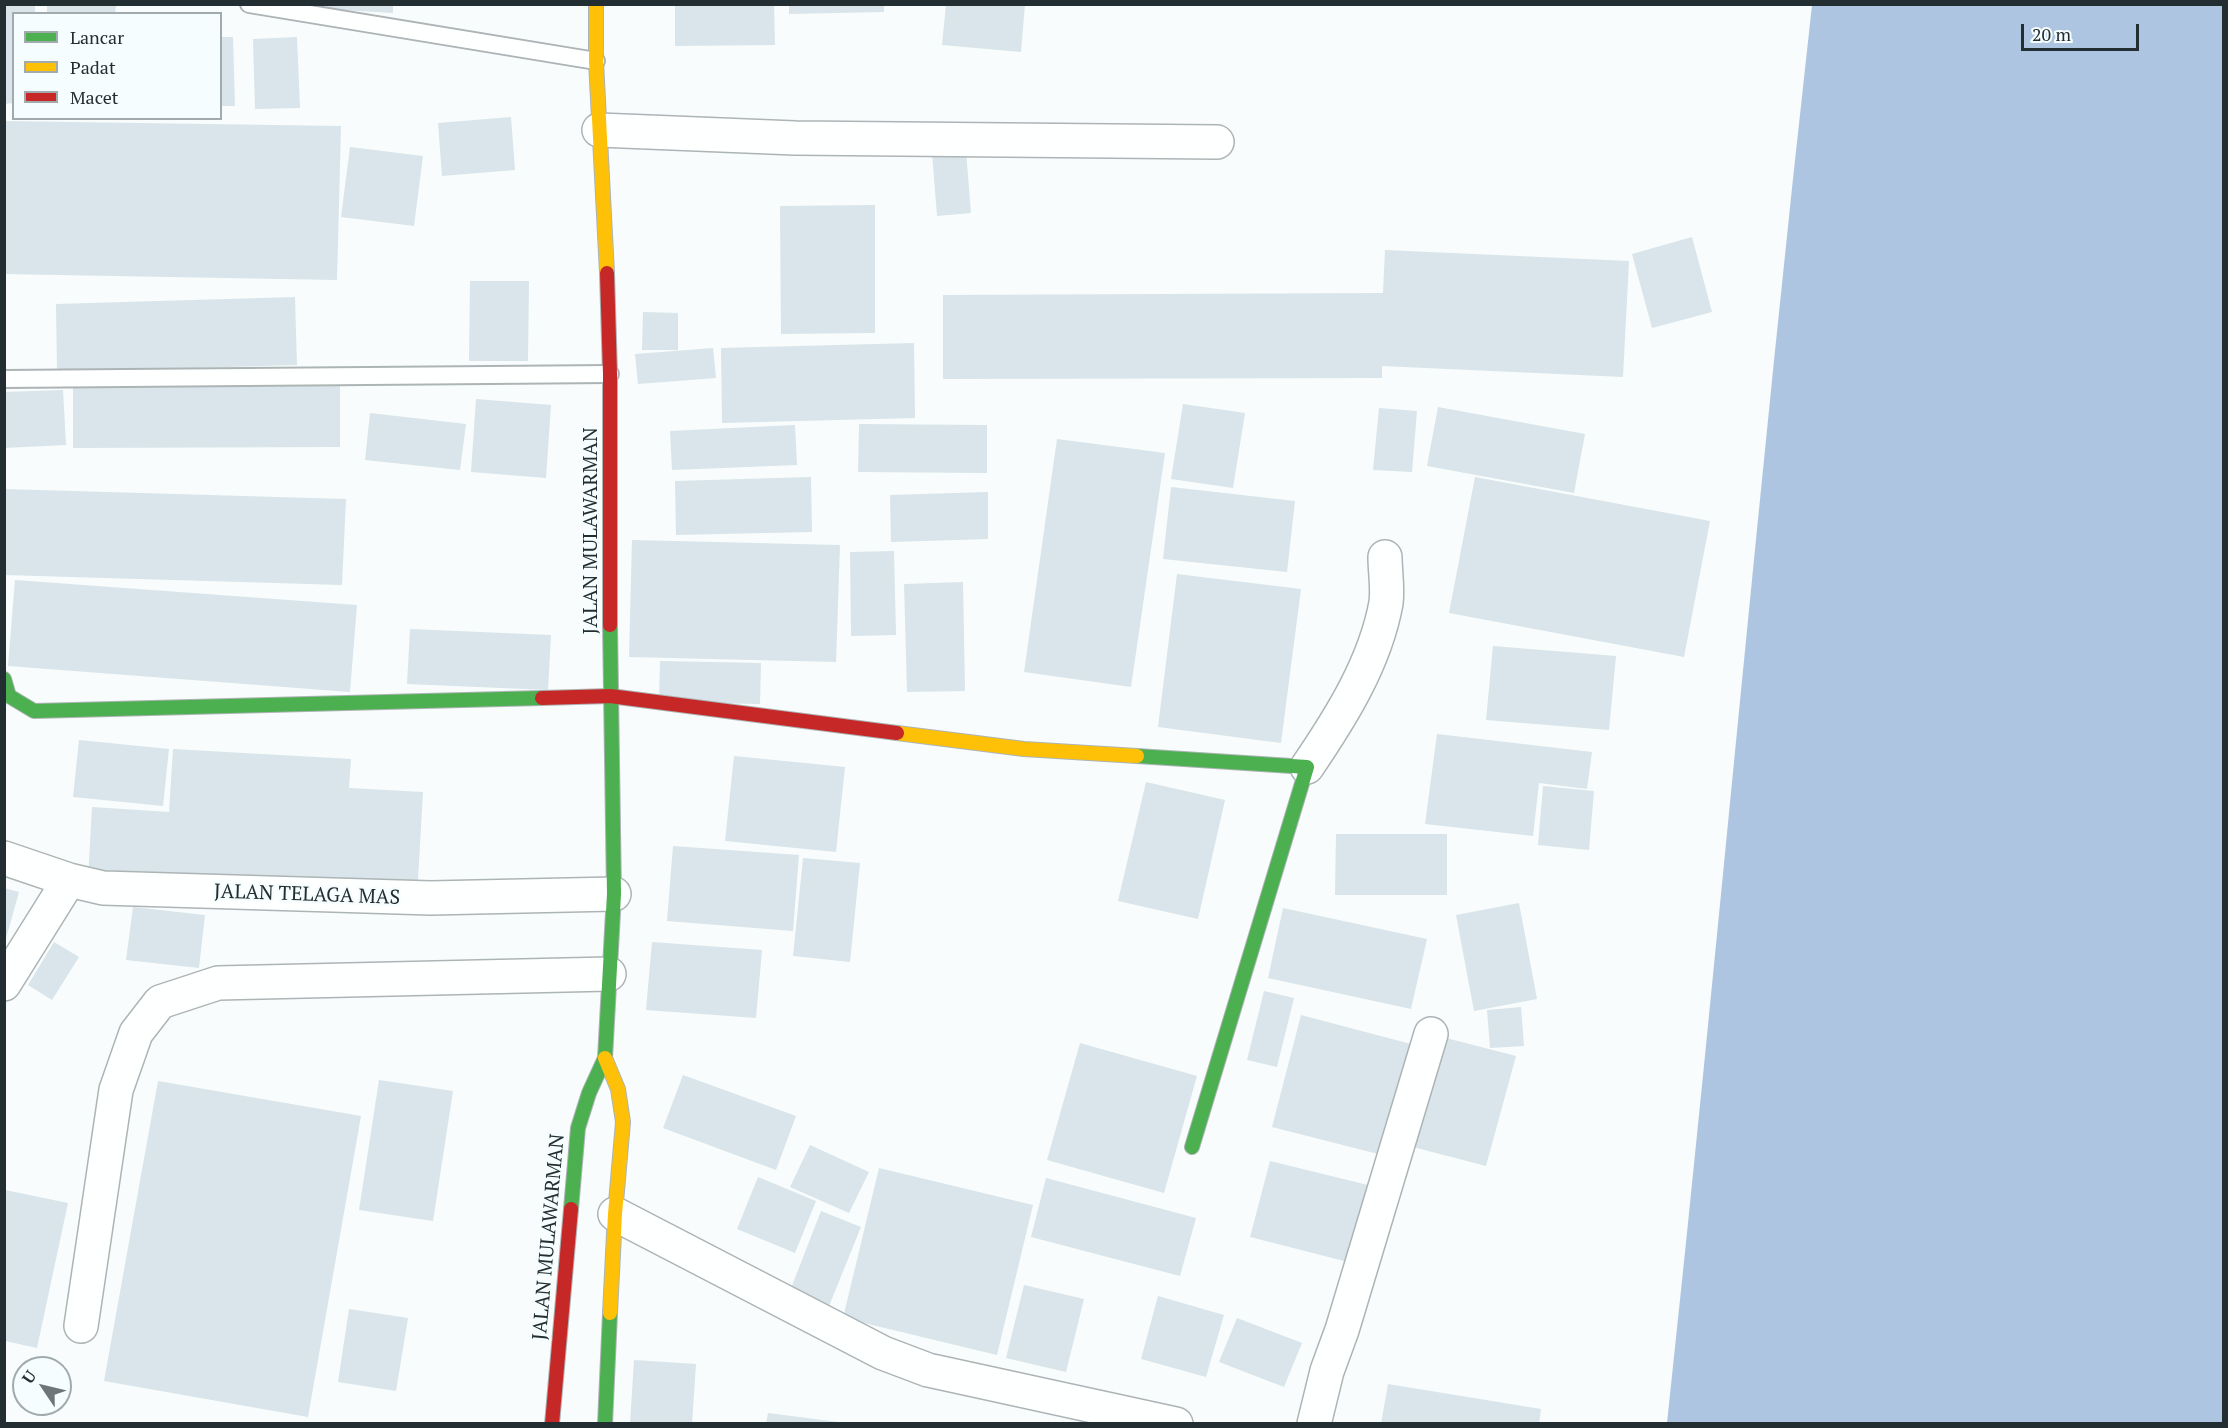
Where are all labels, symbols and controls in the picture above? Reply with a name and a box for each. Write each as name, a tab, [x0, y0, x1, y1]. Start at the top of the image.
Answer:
legend	[12, 12, 222, 120]
scale bar	[2024, 12, 2142, 50]
text: 20 m	[2032, 22, 2071, 46]
text: Lancar	[70, 25, 124, 49]
text: Padat	[70, 55, 116, 79]
text: Macet	[70, 85, 119, 109]
street label: JALAN MULAWARMAN	[579, 427, 603, 635]
street label: JALAN TELAGA MAS	[214, 880, 400, 910]
street label: JALAN MULAWARMAN	[528, 1133, 570, 1341]
north arrow	[12, 1356, 72, 1416]
text: U	[17, 1366, 41, 1388]

